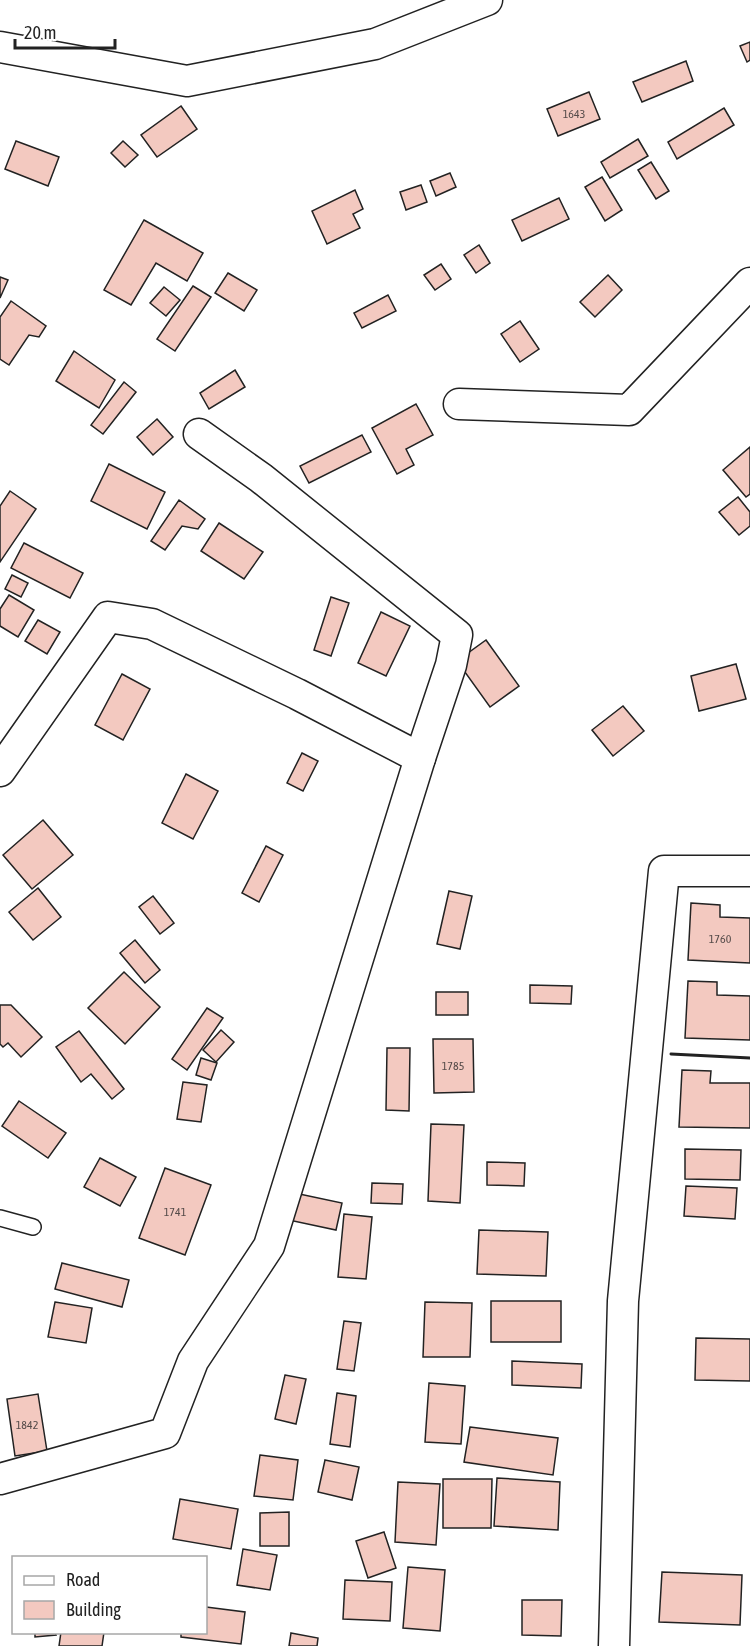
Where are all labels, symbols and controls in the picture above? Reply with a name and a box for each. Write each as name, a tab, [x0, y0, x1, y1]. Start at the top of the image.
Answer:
scale bar	[15, 12, 116, 50]
text: 20 m	[24, 22, 56, 43]
house number: 1643	[563, 107, 585, 121]
house number: 1760	[709, 932, 732, 946]
house number: 1785	[442, 1059, 464, 1073]
house number: 1741	[164, 1205, 187, 1219]
house number: 1842	[16, 1418, 38, 1432]
legend	[12, 1556, 207, 1634]
text: Road	[66, 1569, 100, 1590]
text: Building	[66, 1599, 121, 1620]

